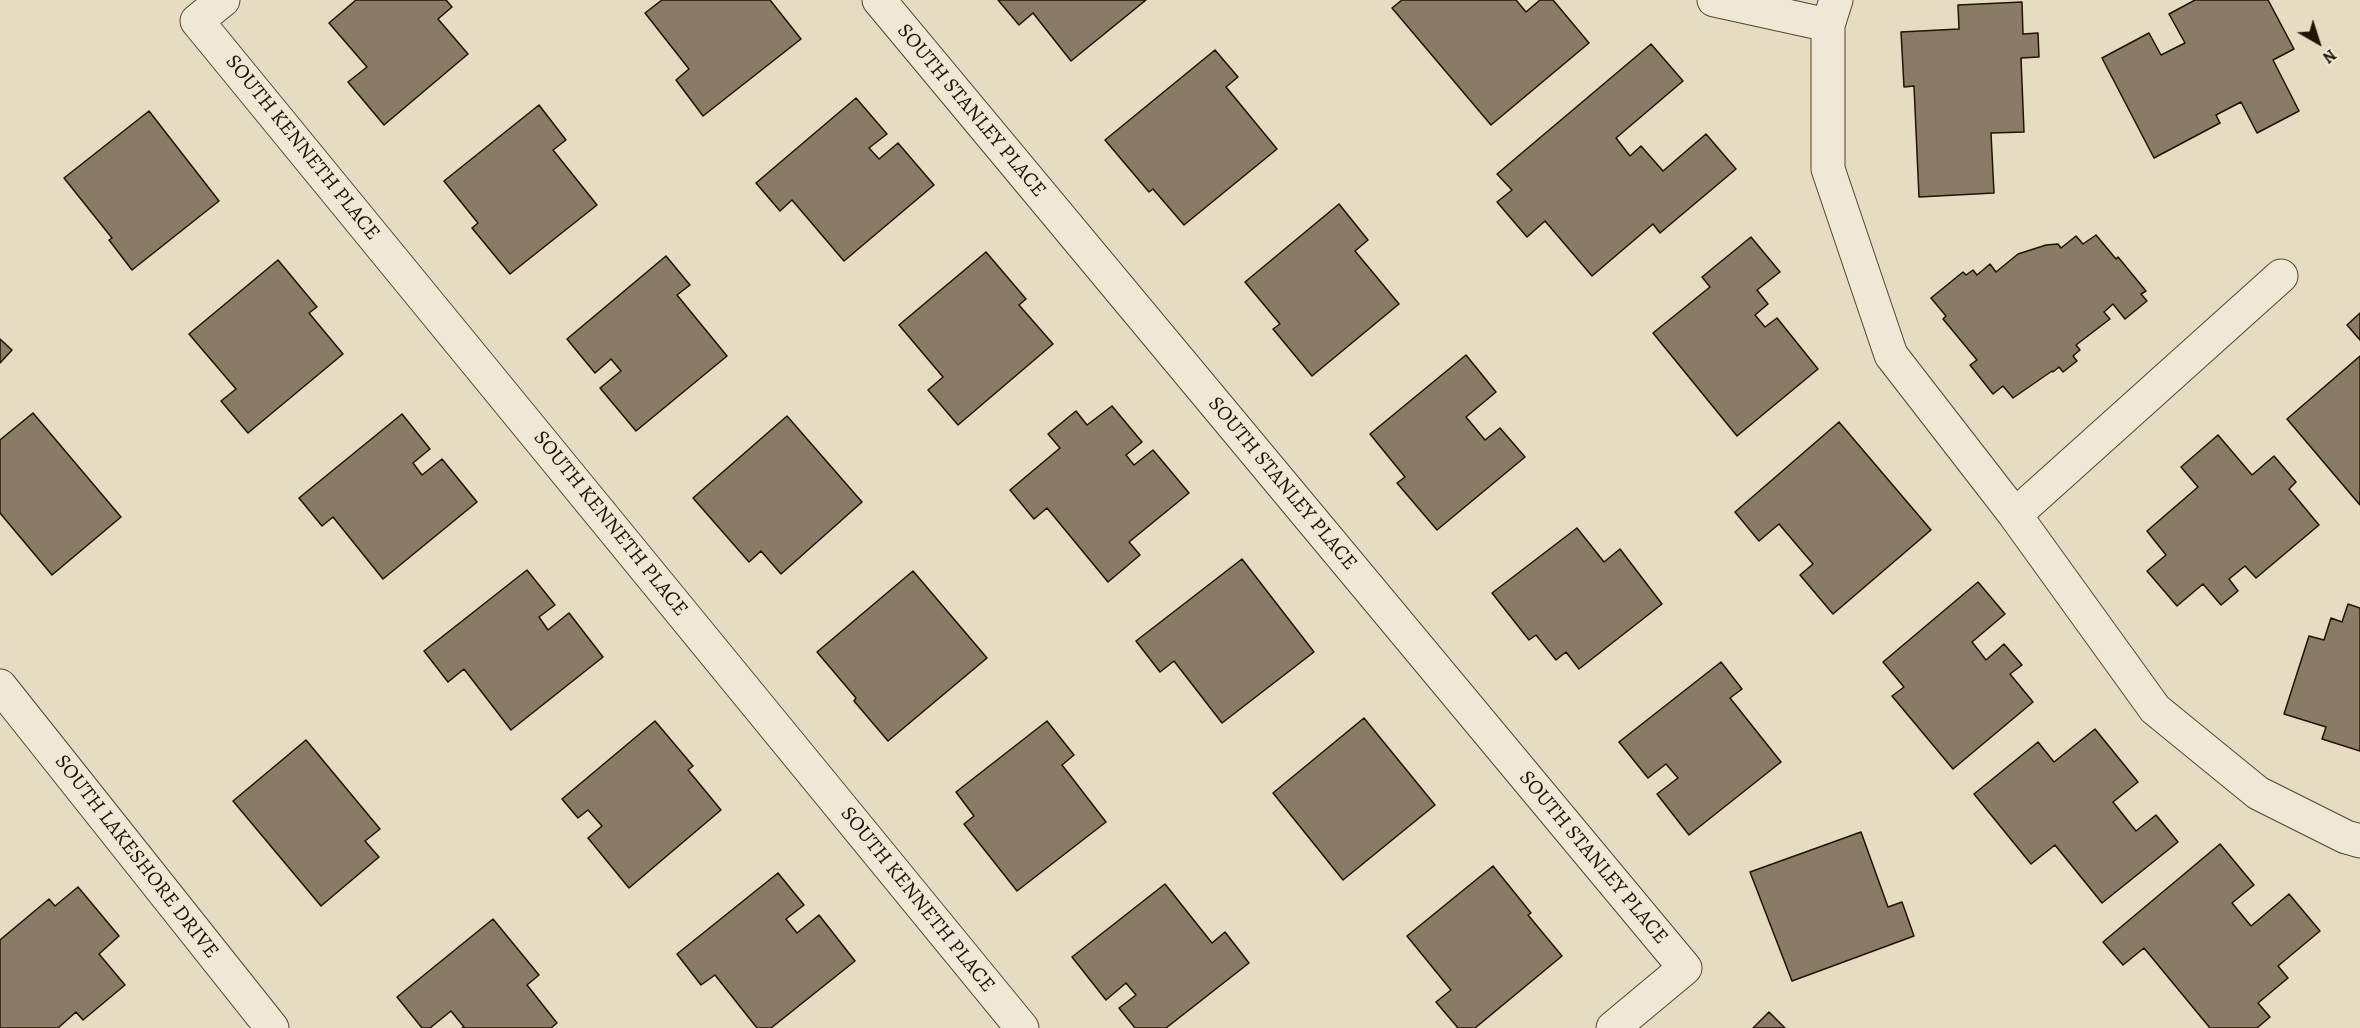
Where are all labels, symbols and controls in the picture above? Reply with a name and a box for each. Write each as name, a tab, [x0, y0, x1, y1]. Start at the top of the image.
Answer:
north arrow	[2288, 12, 2348, 72]
street label: SOUTH STANLEY PLACE	[891, 19, 1051, 203]
text: N	[2318, 44, 2341, 68]
street label: SOUTH KENNETH PLACE	[219, 50, 385, 246]
street label: SOUTH STANLEY PLACE	[1202, 392, 1362, 576]
street label: SOUTH KENNETH PLACE	[527, 426, 693, 622]
street label: SOUTH LAKESHORE DRIVE	[49, 750, 223, 964]
street label: SOUTH STANLEY PLACE	[1513, 766, 1673, 950]
street label: SOUTH KENNETH PLACE	[834, 802, 1000, 998]

